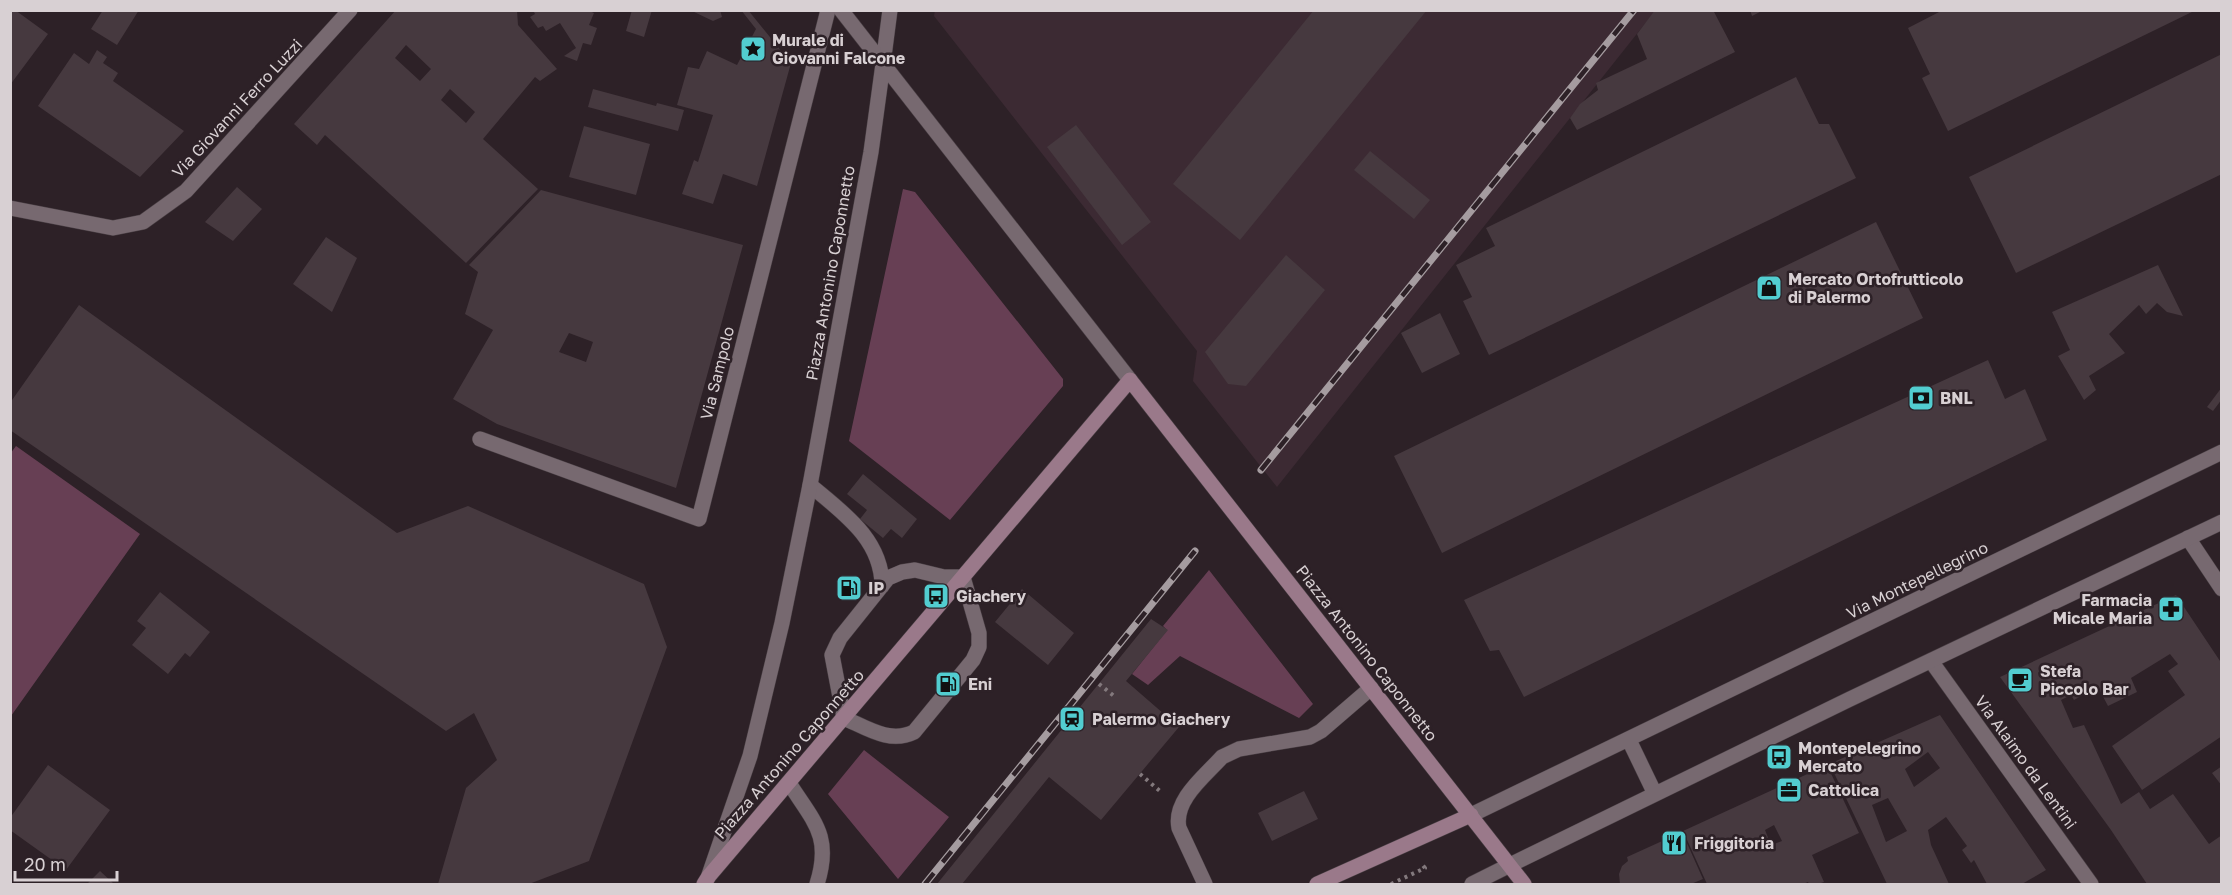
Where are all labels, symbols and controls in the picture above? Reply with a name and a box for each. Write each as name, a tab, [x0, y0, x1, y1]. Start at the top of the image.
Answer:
place label: Murale di Giovanni Falcone	[772, 30, 905, 68]
place icon: Murale di Giovanni Falcone	[738, 34, 768, 64]
street label: Via Giovanni Ferro Luzzi	[168, 35, 306, 181]
street label: Piazza Antonino Caponnetto	[801, 164, 859, 382]
place label: Mercato Ortofrutticolo di Palermo	[1788, 269, 1964, 307]
shop icon: Mercato Ortofrutticolo di Palermo	[1754, 273, 1784, 303]
street label: Via Sampolo	[696, 324, 738, 422]
bank icon: BNL	[1906, 383, 1936, 413]
place label: BNL	[1940, 388, 1973, 408]
street label: Via Montepellegrino	[1843, 537, 1991, 623]
street label: Piazza Antonino Caponnetto	[1292, 561, 1442, 745]
fuel station icon: IP	[834, 573, 864, 603]
place label: IP	[868, 578, 884, 598]
bus stop icon: Giachery	[921, 581, 951, 611]
place label: Giachery	[956, 586, 1026, 606]
place label: Farmacia Micale Maria	[2053, 590, 2152, 628]
pharmacy icon: Farmacia Micale Maria	[2156, 594, 2186, 624]
place label: Stefa Piccolo Bar	[2040, 661, 2129, 699]
street label: Piazza Antonino Caponnetto	[710, 665, 868, 843]
cafe icon: Stefa Piccolo Bar	[2005, 665, 2035, 695]
fuel station icon: Eni	[933, 669, 963, 699]
place label: Eni	[968, 674, 992, 694]
street label: Via Alaimo da Lentini	[1971, 691, 2081, 833]
station icon: Palermo Giachery	[1057, 704, 1087, 734]
place label: Palermo Giachery	[1092, 709, 1231, 729]
place label: Montepelegrino Mercato	[1798, 738, 1922, 776]
bus stop icon: Montepelegrino Mercato	[1764, 742, 1794, 772]
office icon: Cattolica	[1774, 775, 1804, 805]
place label: Cattolica	[1808, 780, 1879, 800]
restaurant icon: Friggitoria	[1659, 828, 1689, 858]
place label: Friggitoria	[1694, 833, 1774, 853]
scale bar	[15, 844, 117, 882]
text: 20 m	[24, 853, 66, 875]

